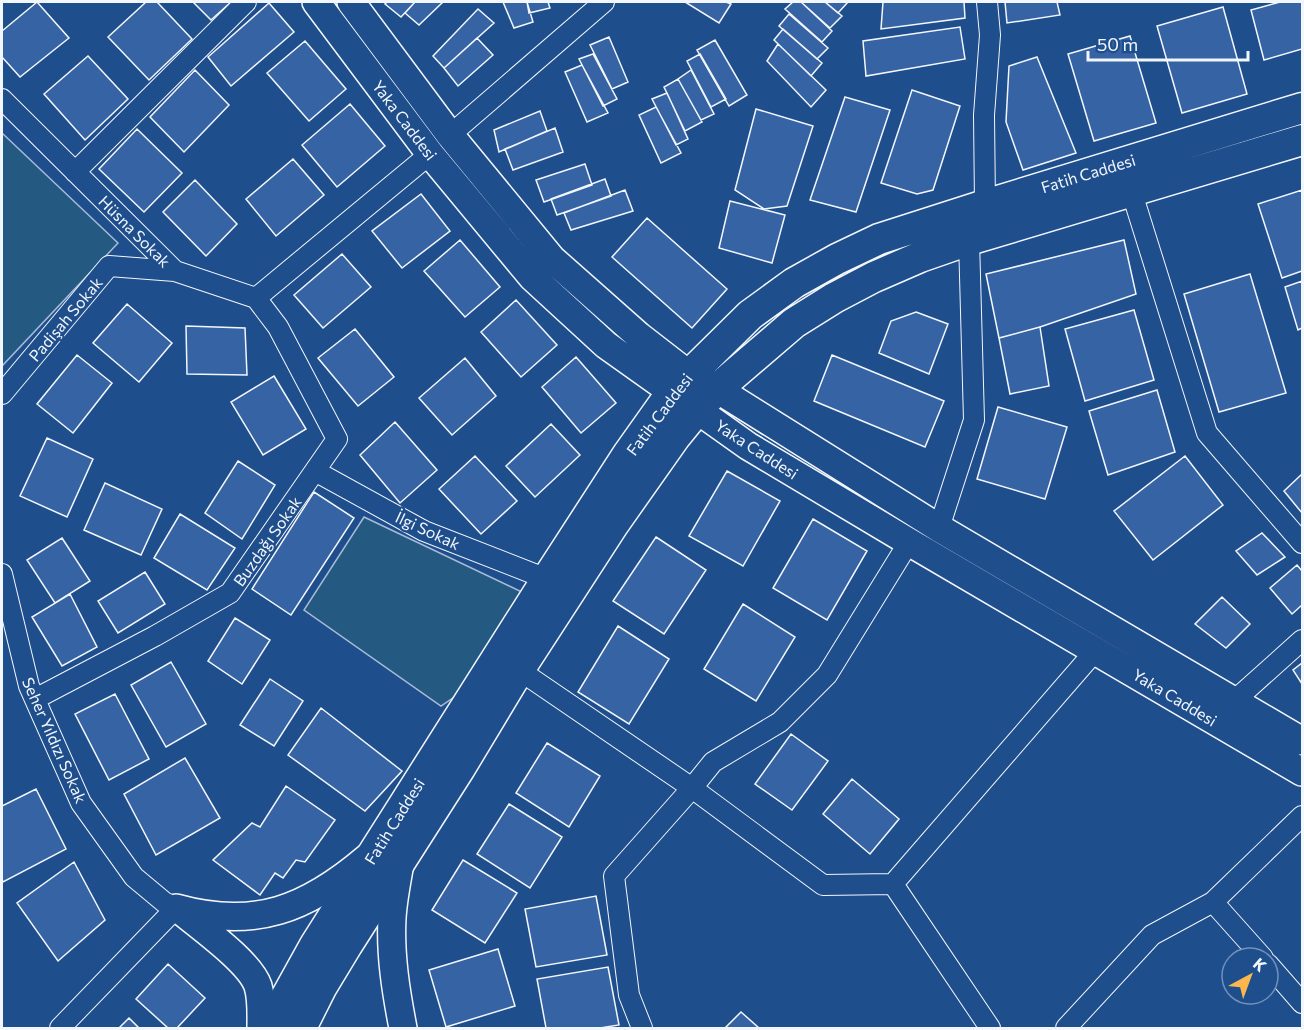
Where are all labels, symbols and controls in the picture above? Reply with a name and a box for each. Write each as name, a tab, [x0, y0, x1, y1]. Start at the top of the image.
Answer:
scale bar	[1088, 24, 1248, 62]
text: 50 m	[1097, 33, 1138, 55]
street label: Yaka Caddesi	[369, 76, 441, 164]
street label: Fatih Caddesi	[1038, 150, 1138, 196]
street label: Hüsna Sokak	[95, 191, 175, 271]
street label: Padişah Sokak	[24, 273, 106, 365]
street label: Fatih Caddesi	[622, 369, 696, 459]
street label: Yaka Caddesi	[712, 415, 802, 483]
street label: Buzdağı Sokak	[229, 492, 305, 590]
street label: İlgi Sokak	[393, 507, 464, 553]
street label: Yaka Caddesi	[1129, 664, 1221, 730]
street label: Seher Yıldızı Sokak	[19, 674, 91, 806]
street label: Fatih Caddesi	[360, 775, 428, 867]
north arrow	[1220, 946, 1280, 1006]
text: K	[1250, 953, 1271, 975]

